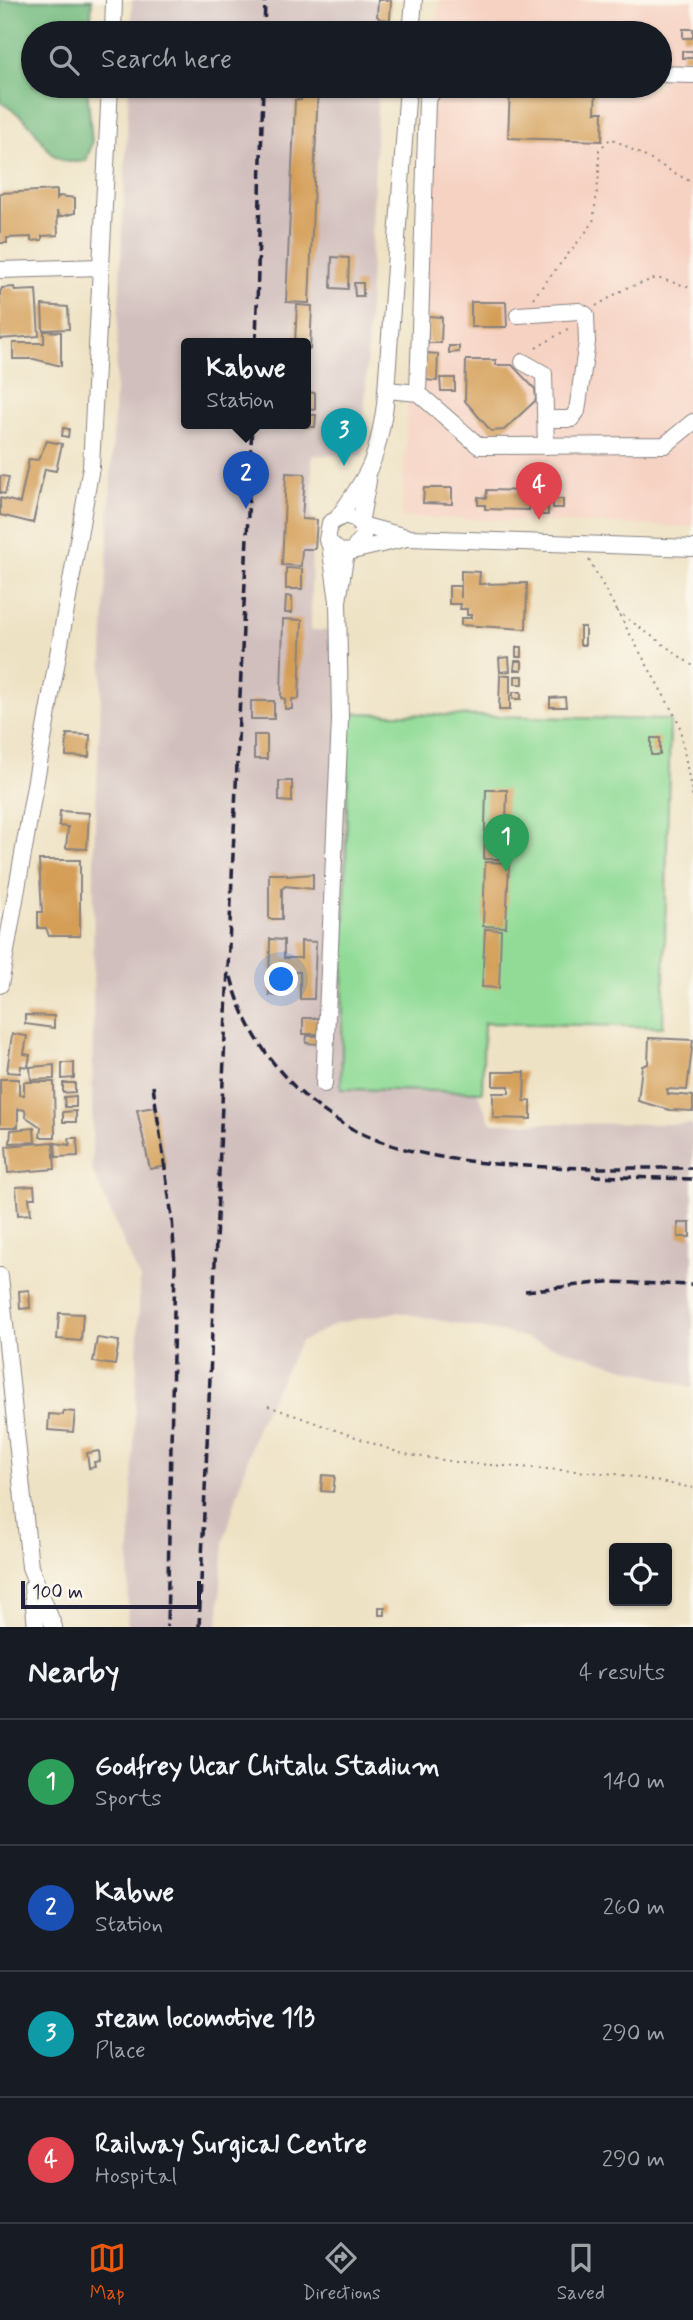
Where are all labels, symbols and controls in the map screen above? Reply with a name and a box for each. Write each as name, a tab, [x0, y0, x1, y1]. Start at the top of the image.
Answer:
search box	[21, 21, 672, 98]
icon: search	[45, 41, 83, 79]
text: Search here	[101, 43, 232, 77]
popup	[181, 338, 311, 429]
text: Kabwe	[206, 352, 286, 386]
text: Station	[206, 386, 274, 416]
pin: 3	[321, 408, 367, 466]
pin: 2	[223, 451, 269, 509]
pin: 4	[516, 462, 562, 520]
pin: 1	[483, 814, 529, 872]
your location	[264, 962, 298, 996]
map controls	[609, 1543, 672, 1606]
button: locate	[609, 1543, 672, 1606]
scale bar	[21, 1578, 201, 1610]
text: 100 m	[32, 1580, 83, 1605]
text: Nearby	[28, 1653, 119, 1692]
text: 4 results	[579, 1658, 665, 1688]
text: Godfrey Ucar Chitalu Stadium	[95, 1750, 440, 1784]
text: 1	[46, 1767, 56, 1797]
text: 140 m	[602, 1767, 665, 1797]
text: Sports	[95, 1784, 162, 1814]
text: Kabwe	[95, 1876, 174, 1910]
text: 2	[45, 1893, 57, 1923]
text: 260 m	[603, 1893, 665, 1923]
text: Station	[95, 1910, 163, 1940]
text: steam locomotive 113	[95, 2002, 315, 2036]
text: 3	[46, 2019, 56, 2049]
text: 290 m	[602, 2019, 665, 2049]
text: Place	[95, 2036, 146, 2066]
text: Railway Surgical Centre	[95, 2128, 367, 2162]
text: 4	[44, 2145, 58, 2175]
text: 290 m	[602, 2145, 665, 2175]
text: Hospital	[95, 2162, 177, 2192]
tab: Map	[88, 2239, 126, 2306]
tab: Directions	[302, 2239, 381, 2306]
tab: Saved	[557, 2239, 605, 2306]

